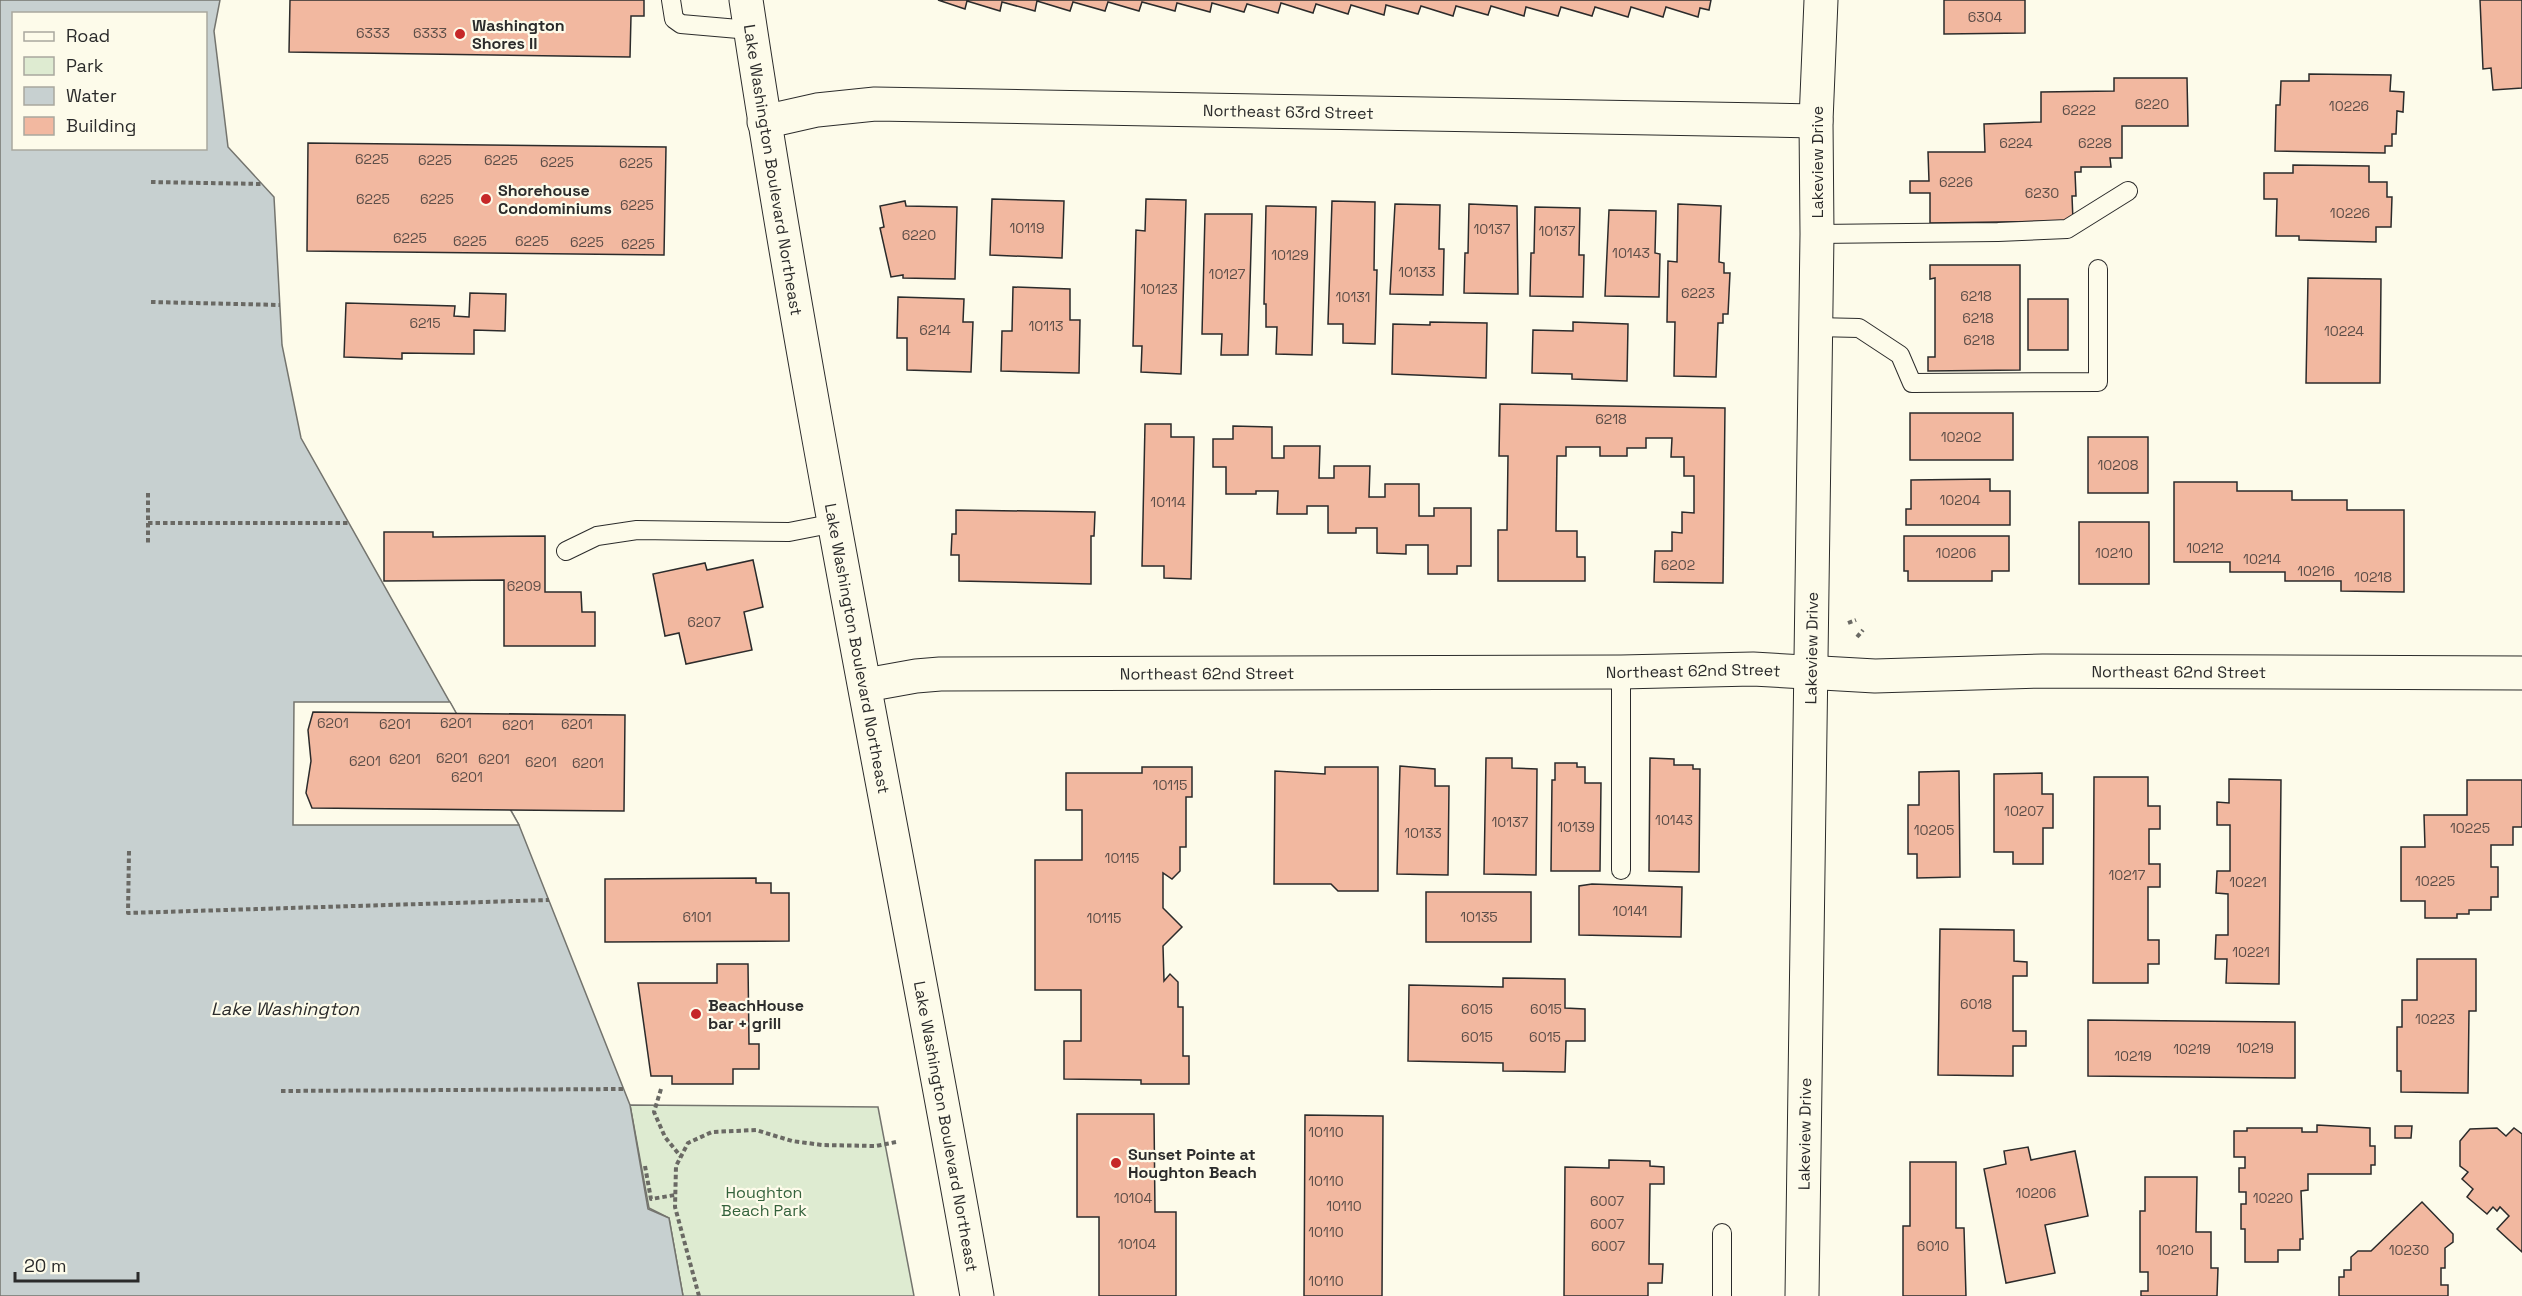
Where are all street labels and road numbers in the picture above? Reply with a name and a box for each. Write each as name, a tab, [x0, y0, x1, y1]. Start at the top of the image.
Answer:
street label: Lake Washington Boulevard Northeast	[739, 23, 807, 317]
street label: Northeast 63rd Street	[1203, 100, 1374, 124]
street label: Lakeview Drive	[1807, 106, 1828, 218]
street label: Lake Washington Boulevard Northeast	[820, 502, 894, 795]
street label: Lakeview Drive	[1800, 592, 1823, 704]
street label: Northeast 62nd Street	[1606, 659, 1781, 683]
street label: Northeast 62nd Street	[2091, 661, 2266, 683]
street label: Northeast 62nd Street	[1120, 663, 1295, 684]
street label: Lake Washington Boulevard Northeast	[909, 979, 982, 1273]
street label: Lakeview Drive	[1793, 1078, 1816, 1190]

